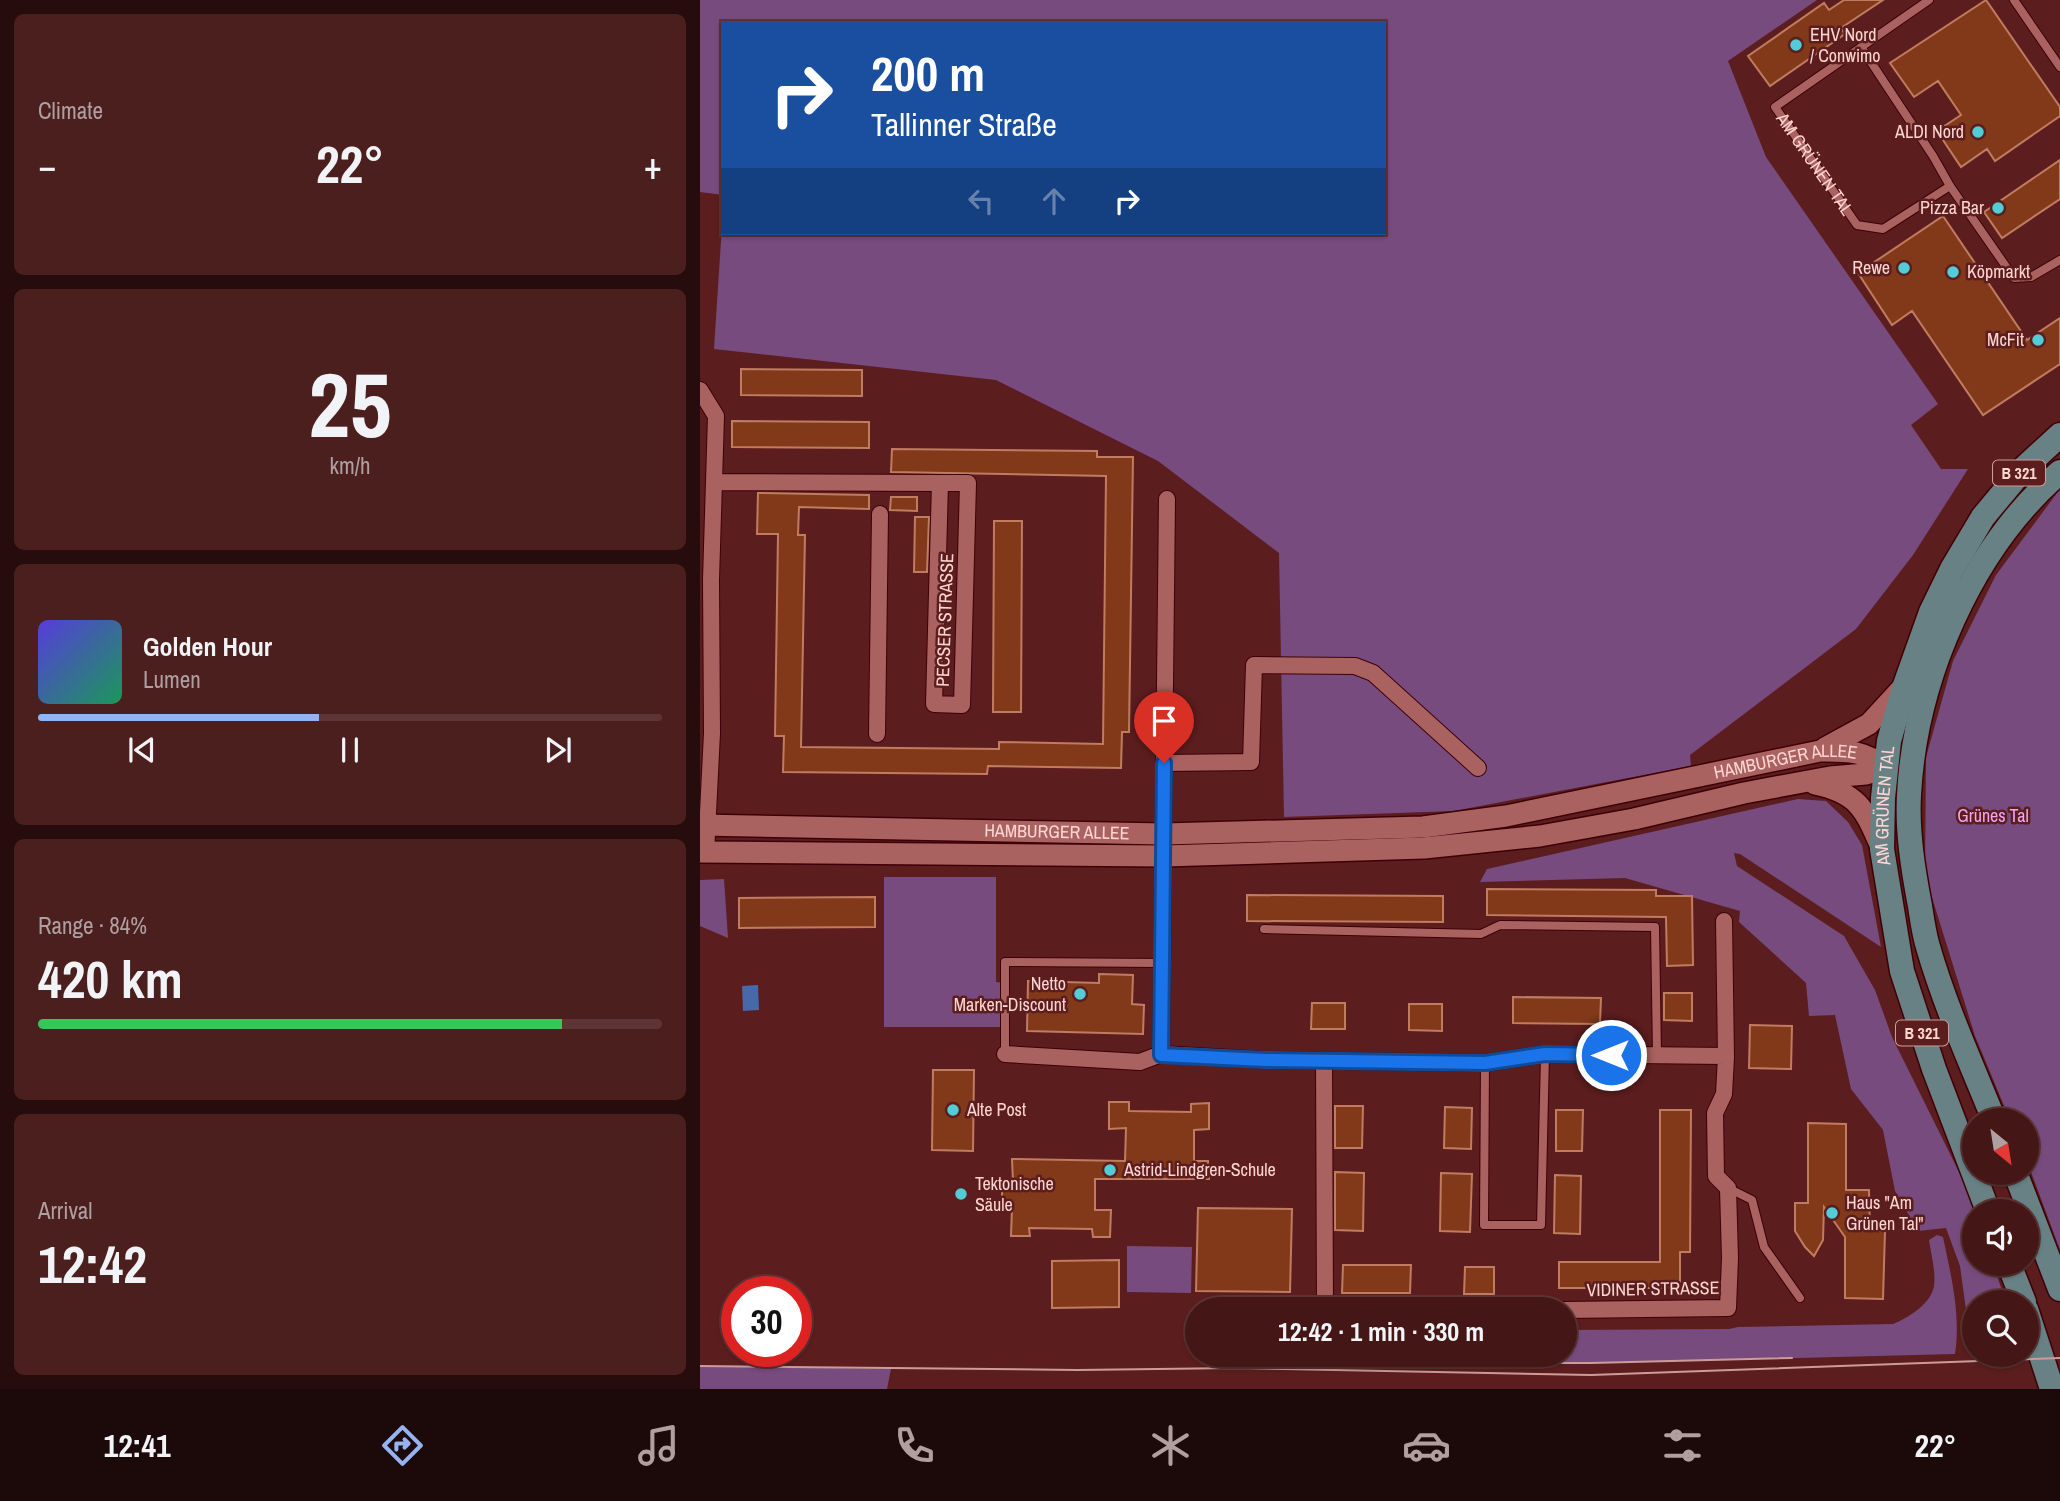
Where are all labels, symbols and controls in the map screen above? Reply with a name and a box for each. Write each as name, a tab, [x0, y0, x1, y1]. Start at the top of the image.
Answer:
place label: EHV Nord / Conwimo	[1810, 22, 1881, 68]
marker: EHV Nord / Conwimo	[1788, 37, 1804, 53]
text: 200 m	[871, 40, 985, 106]
icon: right	[756, 49, 847, 140]
text: Climate	[38, 95, 103, 126]
text: Tallinner Straße	[871, 103, 1057, 146]
street label: AM GRÜNEN TAL	[1770, 106, 1860, 220]
place label: ALDI Nord	[1894, 119, 1964, 144]
marker: ALDI Nord	[1970, 124, 1986, 140]
text: 22°	[316, 129, 384, 199]
text: −	[38, 140, 56, 191]
text: +	[644, 140, 662, 191]
icon: left	[962, 182, 1000, 220]
icon: ahead	[1035, 182, 1073, 220]
icon: right	[1108, 182, 1146, 220]
place label: Pizza Bar	[1920, 195, 1984, 220]
marker: Pizza Bar	[1990, 200, 2006, 216]
place label: Rewe	[1852, 255, 1890, 280]
place label: Köpmarkt	[1967, 259, 2030, 284]
marker: Rewe	[1896, 260, 1912, 276]
marker: Köpmarkt	[1945, 264, 1961, 280]
place label: McFit	[1987, 327, 2024, 352]
marker: McFit	[2030, 332, 2046, 348]
text: 25	[309, 343, 392, 465]
text: km/h	[330, 450, 370, 481]
road number: B 321	[1993, 460, 2045, 486]
street label: PECSER STRASSE	[930, 553, 959, 687]
text: Golden Hour	[143, 629, 272, 664]
text: Lumen	[143, 664, 201, 695]
pin	[1134, 691, 1194, 763]
icon: arrive	[1145, 702, 1183, 740]
icon: previous	[123, 731, 161, 769]
icon: pause	[331, 731, 369, 769]
icon: next	[539, 731, 577, 769]
street label: HAMBURGER ALLEE	[1711, 738, 1859, 785]
street label: AM GRÜNEN TAL	[1868, 745, 1900, 869]
park label: Grünes Tal	[1957, 803, 2029, 828]
street label: HAMBURGER ALLEE	[984, 818, 1130, 845]
text: Range · 84%	[38, 910, 147, 941]
text: 420 km	[38, 944, 183, 1014]
place label: Netto Marken-Discount	[954, 971, 1066, 1017]
marker: Netto Marken-Discount	[1072, 986, 1088, 1002]
position arrow	[1574, 1018, 1648, 1092]
road number: B 321	[1896, 1021, 1948, 1046]
place label: Alte Post	[966, 1097, 1026, 1122]
marker: Alte Post	[945, 1102, 961, 1118]
north arrow	[1962, 1108, 2039, 1185]
map controls	[1962, 1108, 2039, 1367]
place label: Astrid-Lindgren-Schule	[1123, 1157, 1276, 1182]
marker: Astrid-Lindgren-Schule	[1102, 1162, 1118, 1178]
place label: Tektonische Säule	[975, 1171, 1054, 1217]
marker: Tektonische Säule	[953, 1186, 969, 1202]
place label: Haus "Am Grünen Tal"	[1846, 1190, 1923, 1236]
text: Arrival	[38, 1195, 93, 1226]
button: sound	[1962, 1199, 2039, 1276]
marker: Haus "Am Grünen Tal"	[1824, 1205, 1840, 1221]
text: 12:42	[38, 1229, 147, 1299]
street label: VIDINER STRASSE	[1586, 1275, 1720, 1302]
speed limit sign: 30	[721, 1276, 812, 1367]
button: search	[1962, 1290, 2039, 1367]
text: 12:42 · 1 min · 330 m	[1278, 1314, 1484, 1349]
icon: directions	[378, 1421, 427, 1470]
icon: music	[634, 1421, 683, 1470]
icon: phone	[890, 1421, 939, 1470]
icon: climate	[1146, 1421, 1195, 1470]
icon: car	[1402, 1421, 1451, 1470]
icon: filters	[1658, 1421, 1707, 1470]
text: 12:41	[104, 1424, 171, 1467]
text: 22°	[1914, 1424, 1956, 1467]

